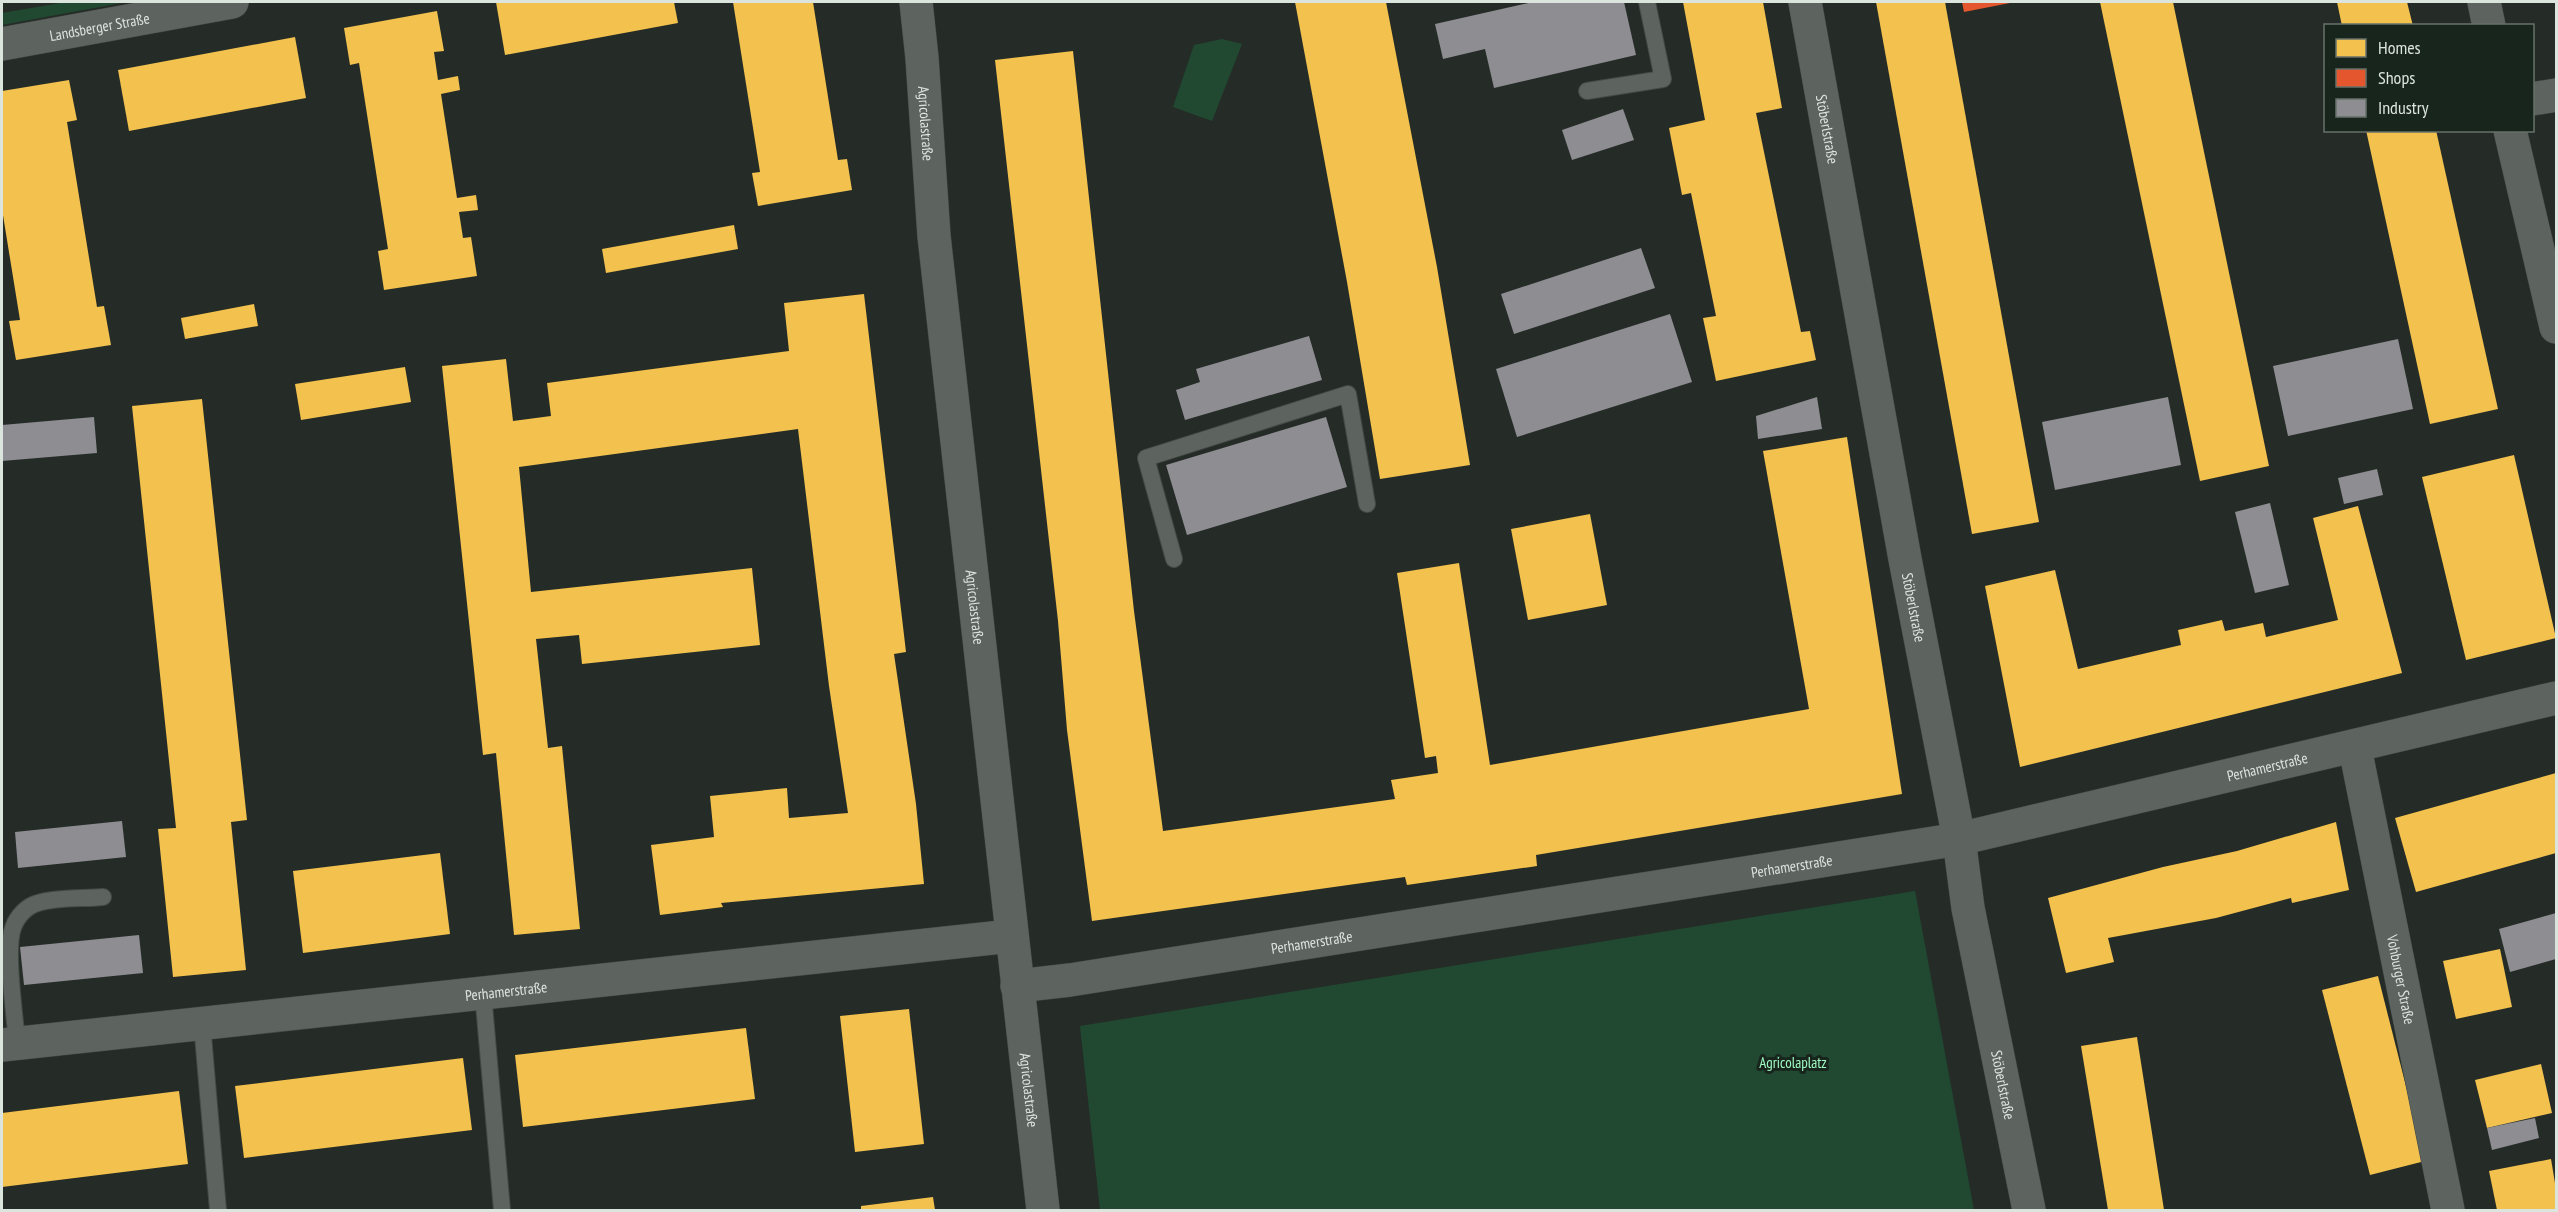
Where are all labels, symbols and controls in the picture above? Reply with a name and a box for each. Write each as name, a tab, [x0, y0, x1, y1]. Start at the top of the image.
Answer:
street label: Landsberger Straße	[48, 8, 151, 45]
legend	[2324, 24, 2534, 132]
text: Homes	[2378, 36, 2421, 59]
text: Shops	[2378, 66, 2415, 89]
street label: Agricolastraße	[914, 86, 938, 161]
street label: Stöberlstraße	[1812, 93, 1843, 165]
text: Industry	[2378, 96, 2429, 119]
street label: Agricolastraße	[962, 569, 989, 645]
street label: Stöberlstraße	[1898, 571, 1930, 643]
street label: Perhamerstraße	[2225, 748, 2309, 785]
street label: Perhamerstraße	[1750, 850, 1834, 881]
street label: Perhamerstraße	[1270, 926, 1354, 958]
street label: Vohburger Straße	[2383, 932, 2420, 1026]
street label: Perhamerstraße	[464, 977, 548, 1004]
street label: Stöberlstraße	[1987, 1049, 2020, 1121]
street label: Agricolastraße	[1016, 1052, 1043, 1128]
park label: Agricolaplatz	[1759, 1053, 1827, 1072]

